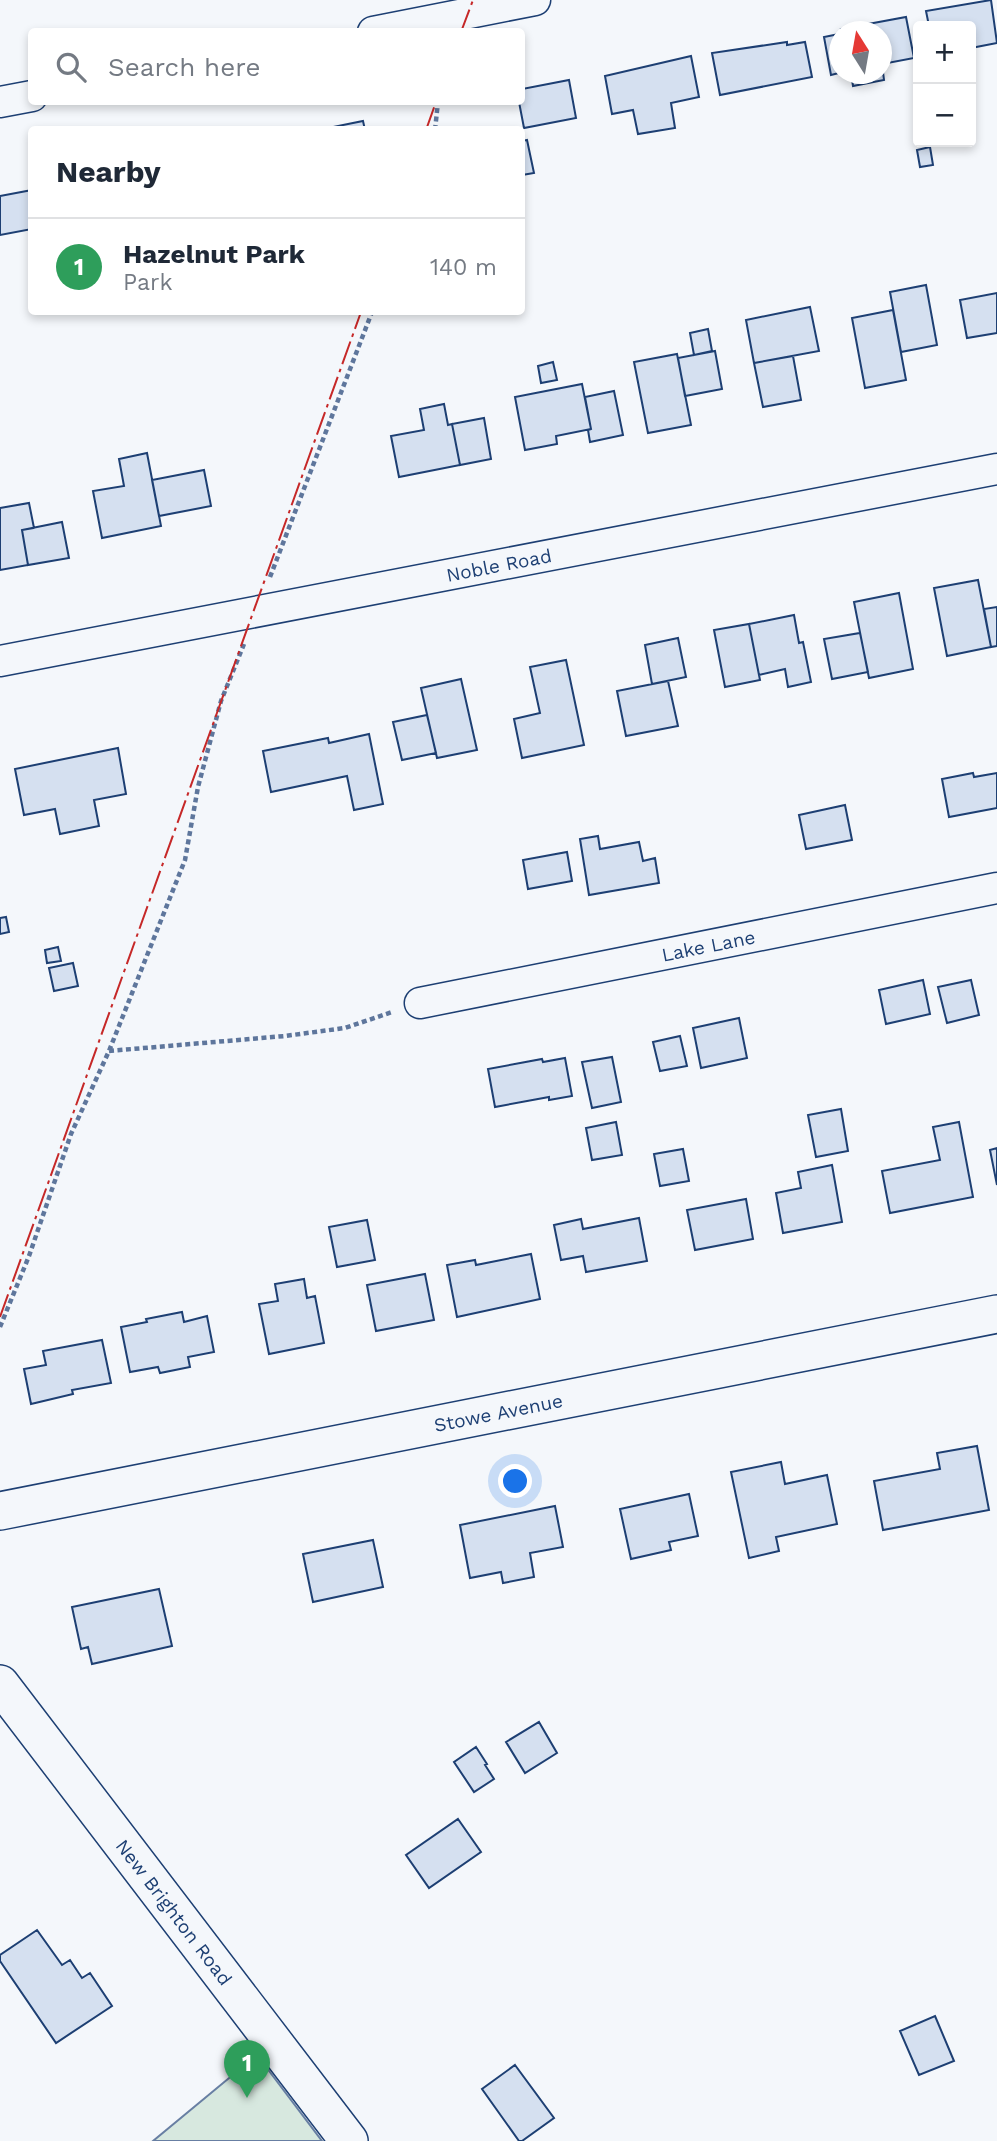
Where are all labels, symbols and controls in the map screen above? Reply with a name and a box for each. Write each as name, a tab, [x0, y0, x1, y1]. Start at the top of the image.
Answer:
north arrow	[829, 21, 892, 84]
map controls	[913, 21, 976, 147]
button: +	[913, 21, 976, 84]
search box	[28, 28, 525, 105]
icon: search	[52, 48, 90, 86]
text: Search here	[108, 52, 260, 82]
button: −	[913, 84, 976, 147]
text: Nearby	[56, 154, 161, 189]
text: Hazelnut Park	[123, 239, 305, 269]
text: 1	[74, 254, 84, 281]
text: 140 m	[430, 254, 497, 281]
text: Park	[123, 269, 172, 296]
street label: Noble Road	[444, 544, 554, 587]
street label: Lake Lane	[660, 925, 757, 967]
street label: Stowe Avenue	[432, 1389, 565, 1437]
your location	[498, 1464, 532, 1498]
street label: New Brighton Road	[111, 1835, 237, 1990]
pin: 1	[224, 2040, 270, 2098]

